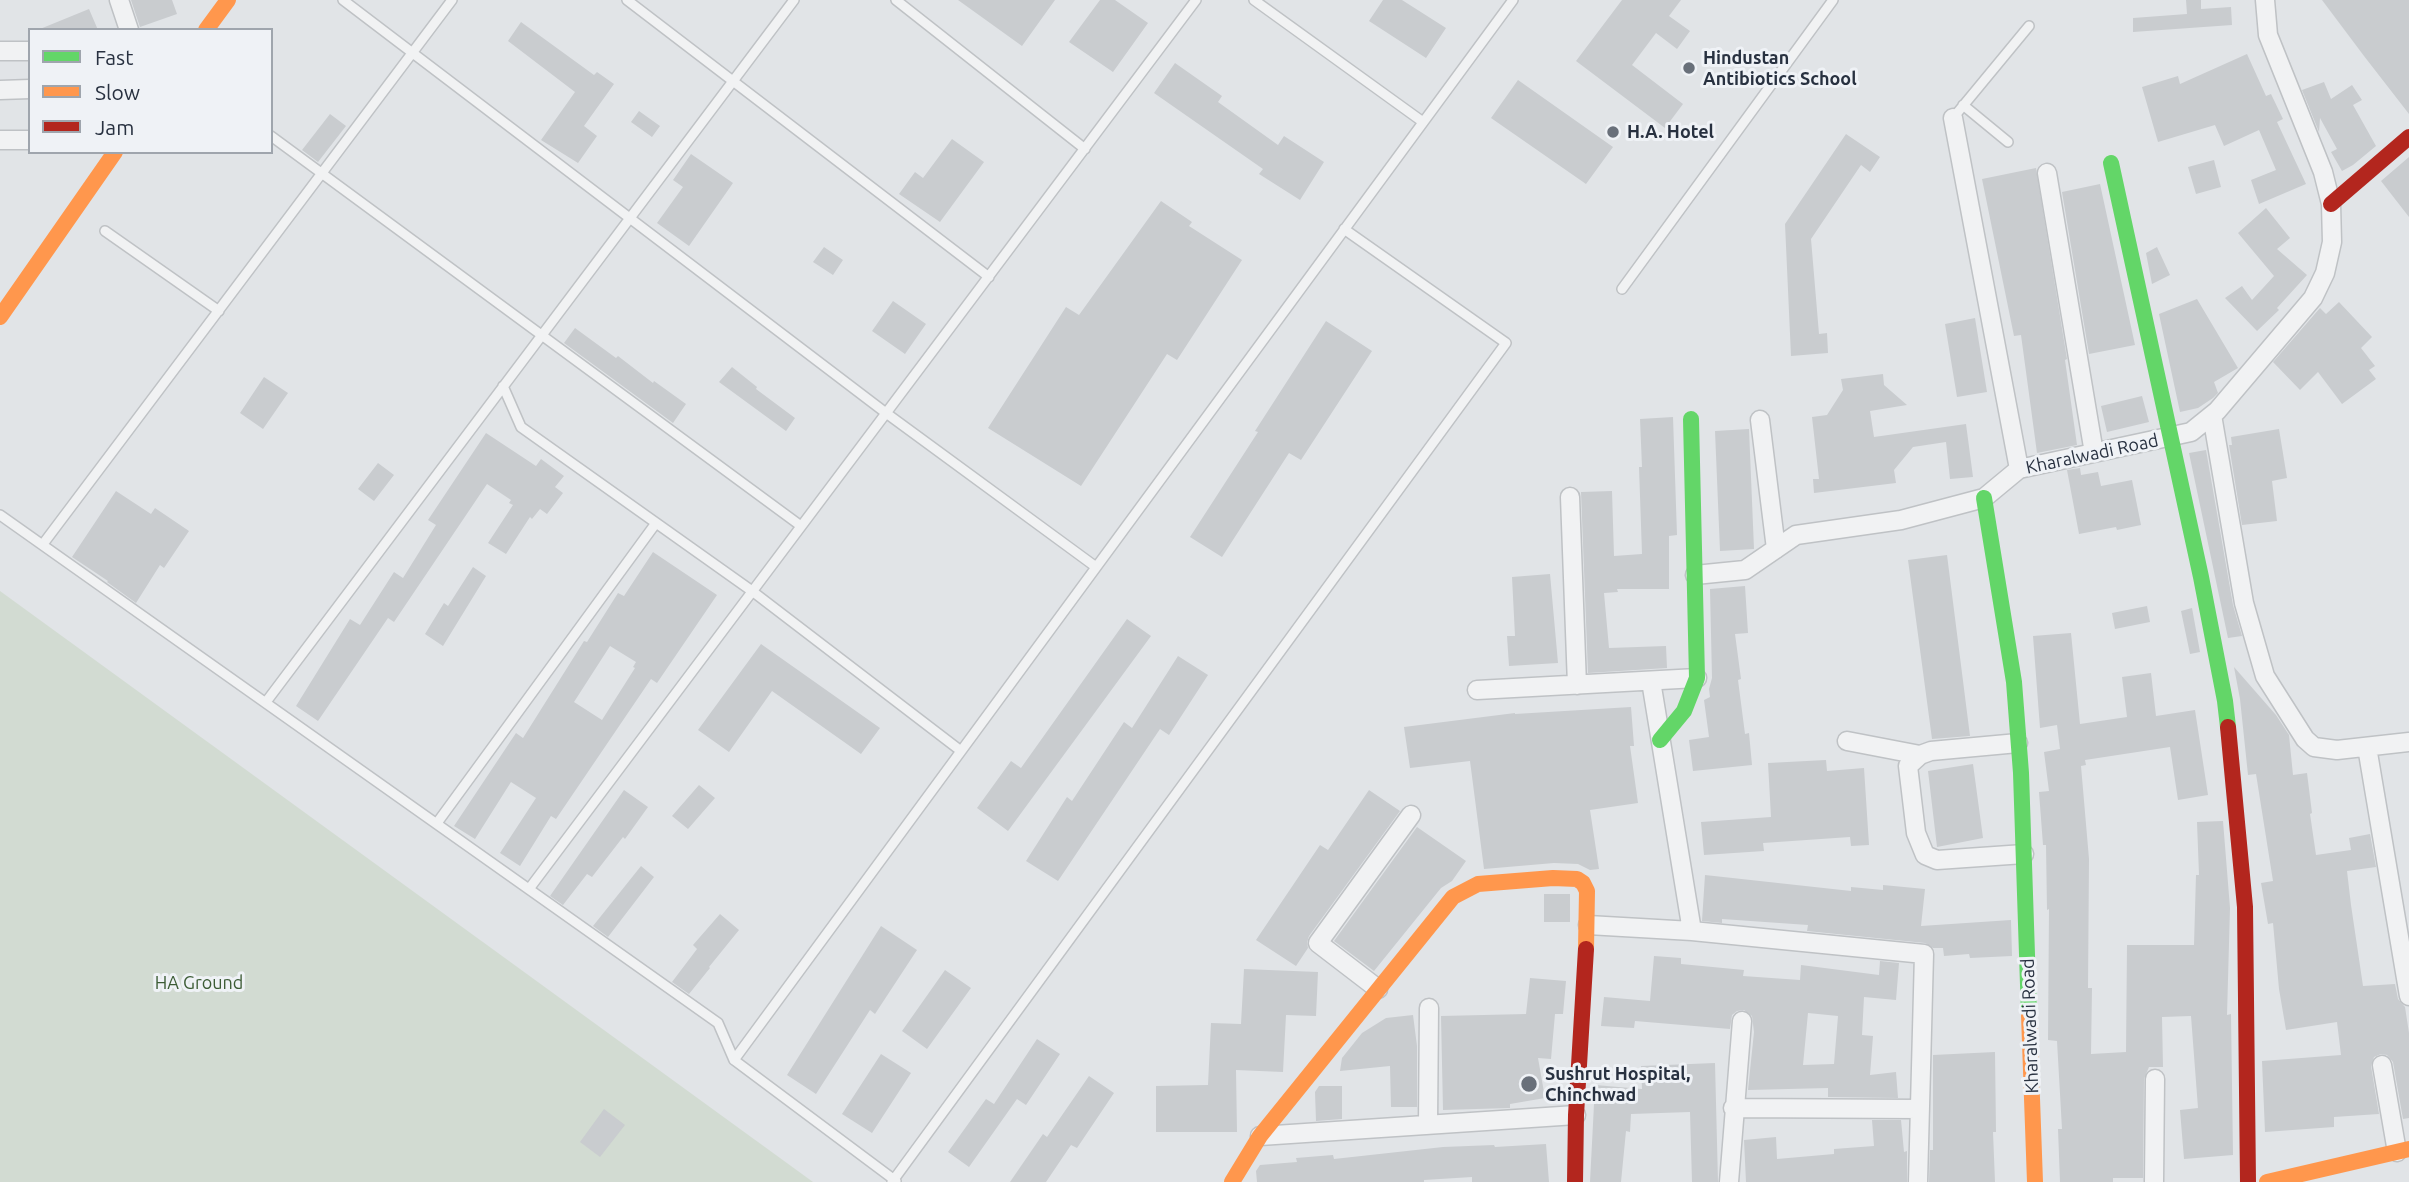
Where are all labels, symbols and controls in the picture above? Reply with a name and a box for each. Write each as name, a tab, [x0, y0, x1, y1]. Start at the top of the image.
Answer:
legend	[28, 28, 273, 154]
text: Fast	[95, 45, 133, 69]
place label: Hindustan Antibiotics School	[1703, 47, 1857, 90]
marker: Hindustan Antibiotics School	[1681, 60, 1697, 76]
text: Slow	[95, 80, 140, 104]
text: Jam	[95, 115, 134, 139]
place label: H.A. Hotel	[1627, 121, 1714, 143]
marker: H.A. Hotel	[1605, 124, 1621, 140]
street label: Kharalwadi Road	[2024, 429, 2160, 479]
street label: Kharalwadi Road	[2017, 958, 2043, 1094]
park label: HA Ground	[155, 972, 243, 994]
place label: Sushrut Hospital, Chinchwad	[1545, 1063, 1690, 1106]
marker: Sushrut Hospital, Chinchwad	[1519, 1074, 1539, 1094]

